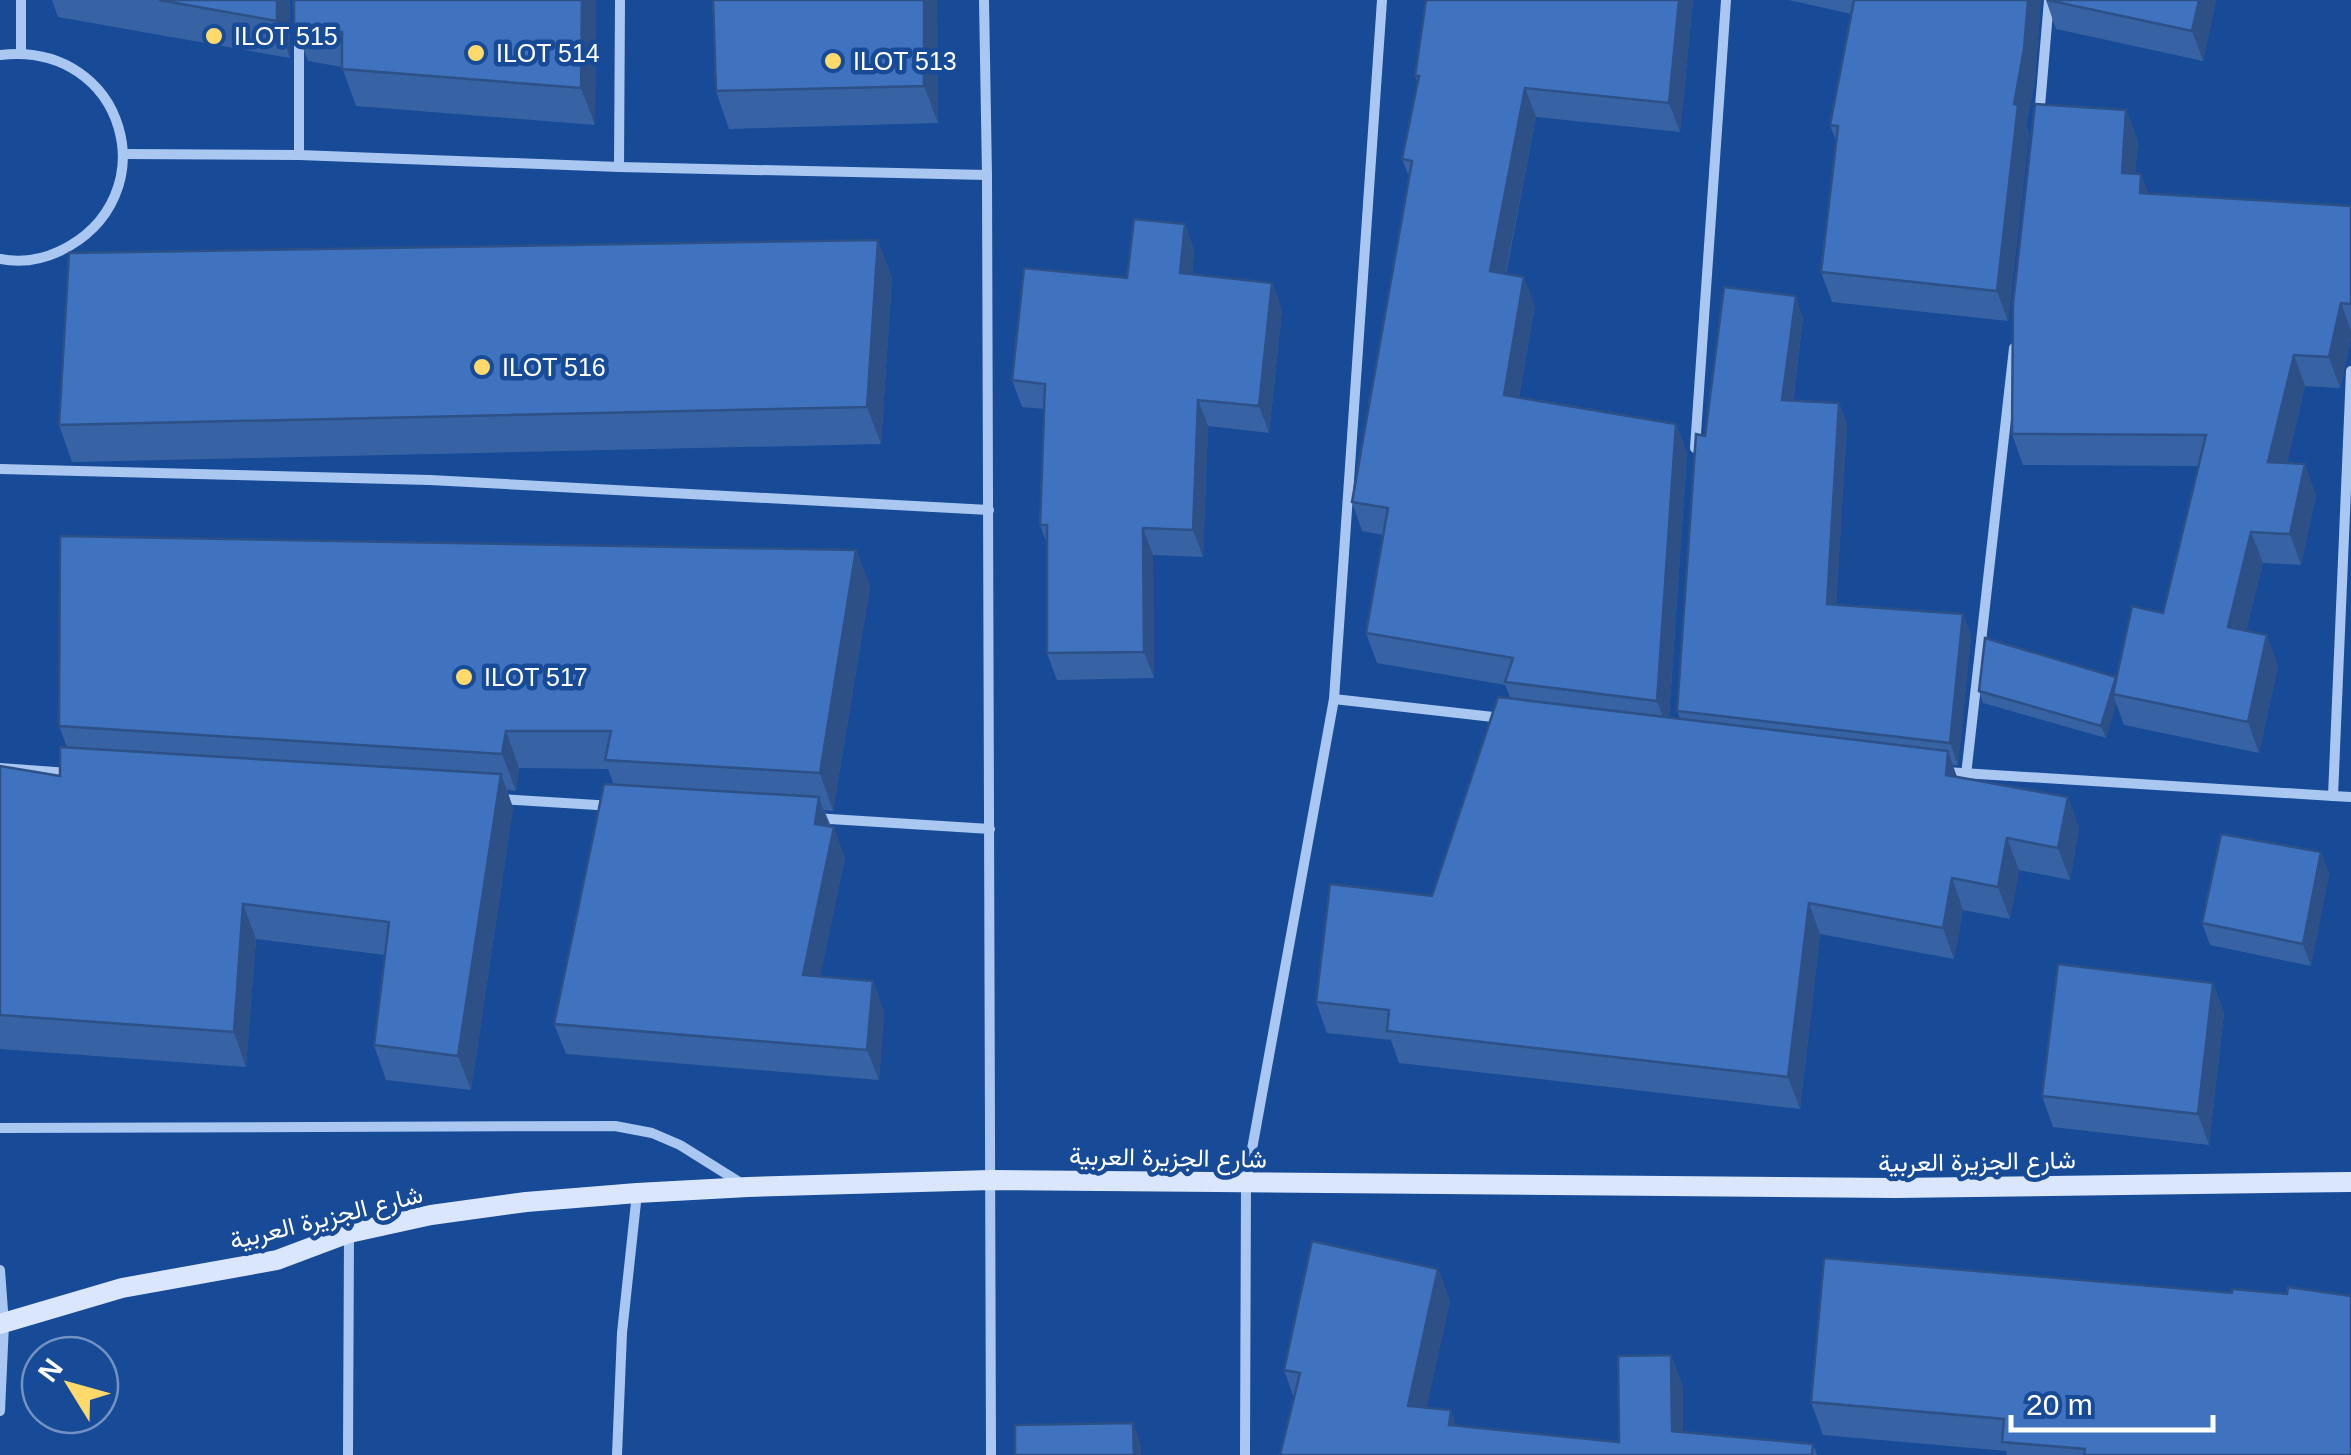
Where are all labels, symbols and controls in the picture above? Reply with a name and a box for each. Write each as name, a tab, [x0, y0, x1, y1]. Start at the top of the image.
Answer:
place label: ILOT 515	[234, 22, 338, 50]
marker: ILOT 515	[203, 25, 225, 47]
place label: ILOT 514	[496, 39, 600, 67]
marker: ILOT 514	[465, 42, 487, 64]
place label: ILOT 513	[853, 47, 957, 75]
marker: ILOT 513	[822, 50, 844, 72]
place label: ILOT 516	[502, 353, 606, 381]
marker: ILOT 516	[471, 356, 493, 378]
place label: ILOT 517	[484, 663, 588, 691]
marker: ILOT 517	[453, 666, 475, 688]
street label: شارع الجزيرة العربية	[1069, 1141, 1267, 1176]
street label: شارع الجزيرة العربية	[1878, 1145, 2076, 1180]
street label: شارع الجزيرة العربية	[227, 1180, 426, 1257]
north arrow	[20, 1335, 120, 1435]
text: N	[32, 1353, 69, 1388]
scale bar	[2011, 1370, 2214, 1432]
text: 20 m	[2026, 1388, 2093, 1421]

